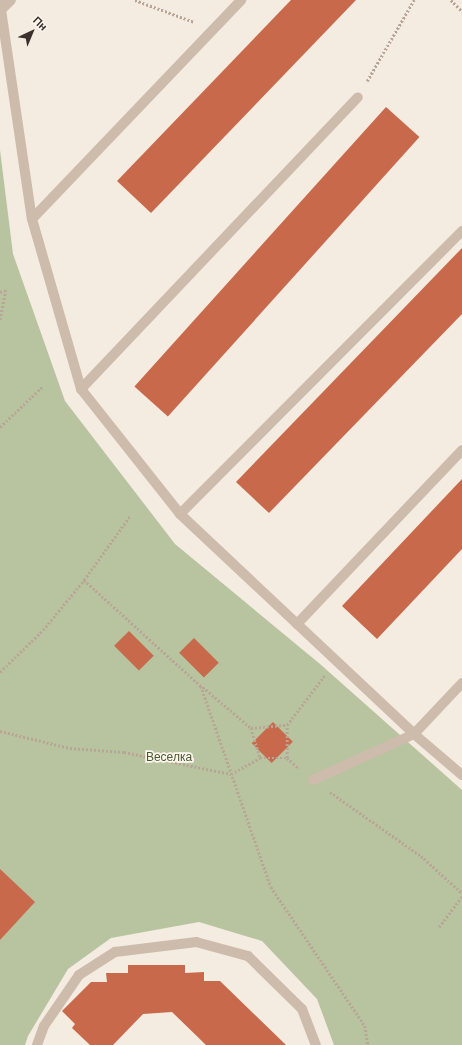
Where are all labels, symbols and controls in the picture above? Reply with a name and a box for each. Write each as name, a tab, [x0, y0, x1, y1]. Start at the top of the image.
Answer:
north arrow	[12, 12, 52, 52]
text: Пн	[31, 13, 50, 33]
park label: Веселка	[146, 750, 192, 764]

